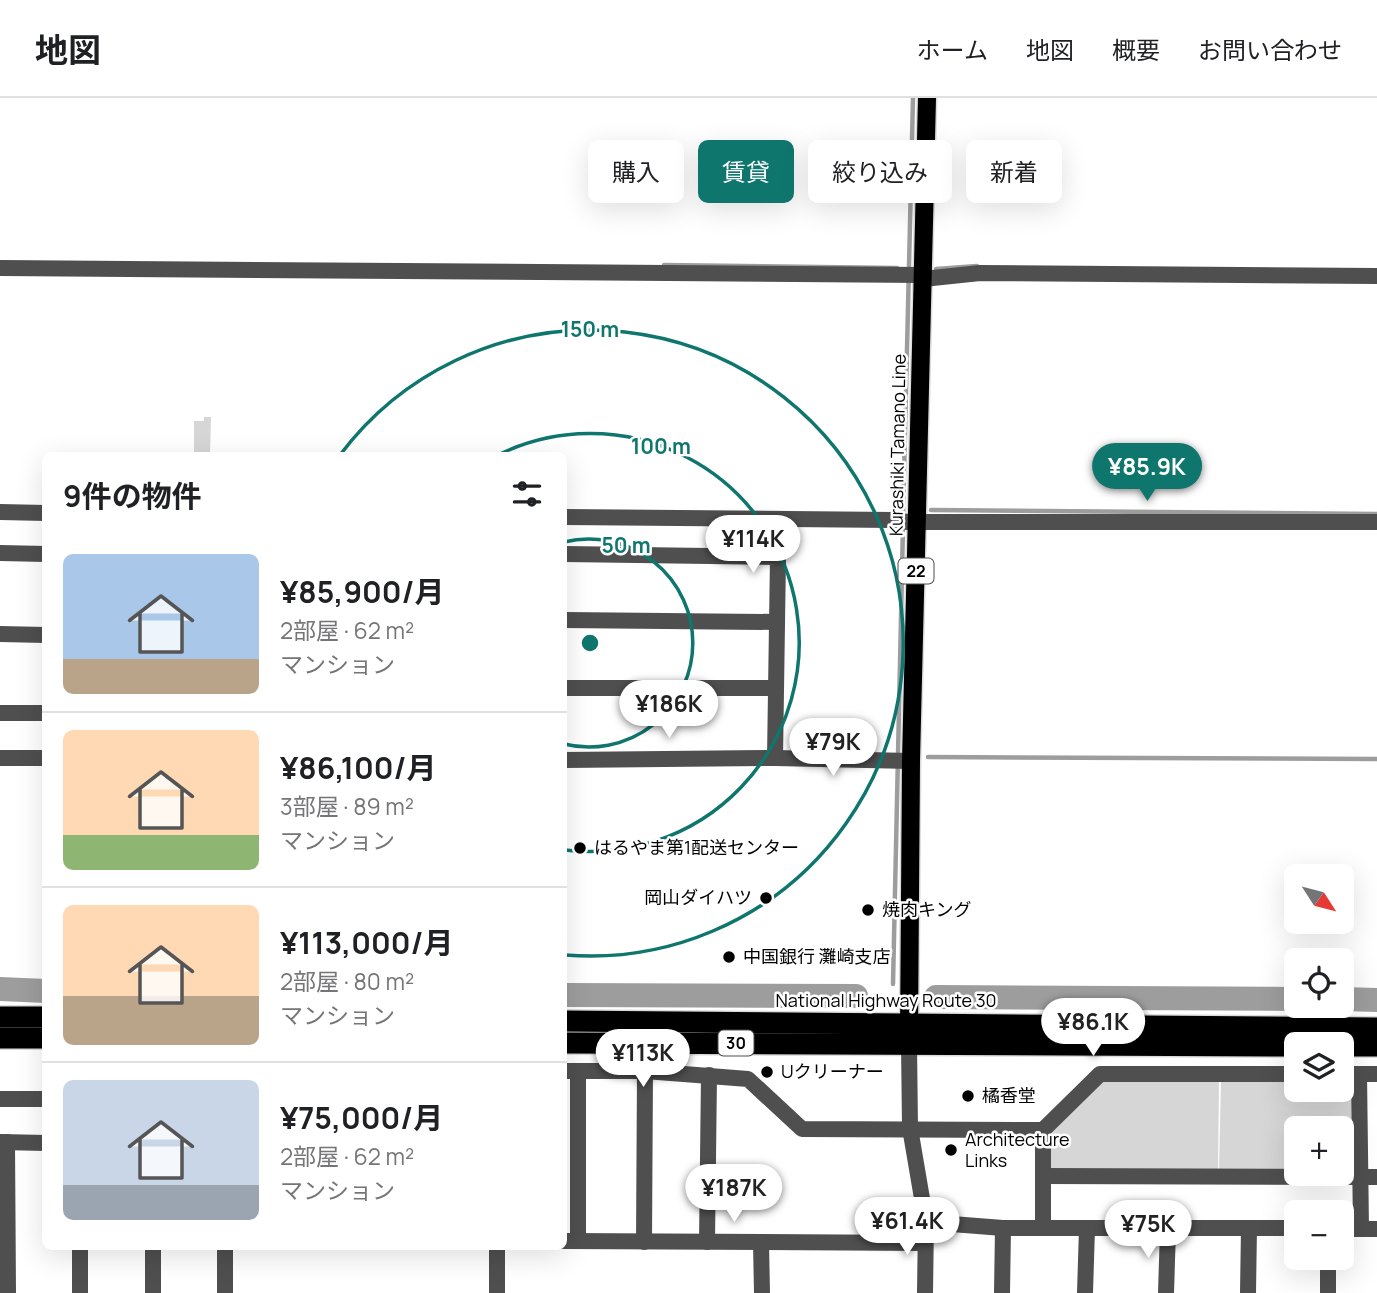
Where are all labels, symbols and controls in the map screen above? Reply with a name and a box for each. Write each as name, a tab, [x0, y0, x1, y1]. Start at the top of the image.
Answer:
text: 地図	[35, 27, 101, 72]
text: ホーム	[917, 33, 988, 66]
text: 地図	[1026, 33, 1074, 66]
text: 概要	[1112, 33, 1160, 66]
text: お問い合わせ	[1198, 33, 1342, 66]
chip: 購入	[588, 140, 684, 203]
chip: 賃貸	[698, 140, 794, 203]
chip: 絞り込み	[808, 140, 952, 203]
chip: 新着	[966, 140, 1062, 203]
text: 150 m	[561, 315, 619, 343]
street label: Kurashiki Tamano Line	[883, 354, 911, 536]
text: 100 m	[631, 432, 691, 460]
pin: ¥85.9K	[1090, 444, 1204, 503]
text: ¥85.9K	[1108, 450, 1186, 482]
text: 9件の物件	[63, 475, 202, 516]
icon: filters	[508, 475, 546, 513]
pin: ¥114K	[704, 516, 802, 575]
text: ¥114K	[721, 522, 785, 554]
text: 50 m	[601, 531, 651, 559]
road number: 22	[898, 558, 934, 584]
text: ¥85,900/月	[280, 571, 445, 612]
icon: home	[119, 582, 203, 666]
text: 2部屋 · 62 m²	[280, 614, 414, 646]
centre of rings	[578, 631, 602, 655]
text: マンション	[280, 648, 395, 680]
pin: ¥186K	[620, 680, 718, 740]
text: ¥186K	[635, 687, 703, 719]
pin: ¥79K	[792, 718, 874, 778]
text: ¥79K	[805, 725, 861, 757]
text: ¥86,100/月	[280, 747, 436, 788]
icon: home	[119, 758, 203, 842]
text: 3部屋 · 89 m²	[280, 790, 414, 822]
text: マンション	[280, 824, 395, 856]
place label: はるやま第1配送センター	[594, 835, 799, 859]
marker: はるやま第1配送センター	[572, 840, 588, 856]
north arrow	[1284, 864, 1354, 934]
map controls	[1284, 864, 1354, 1270]
place label: 岡山ダイハツ	[644, 885, 752, 909]
marker: 岡山ダイハツ	[758, 890, 774, 906]
place label: 焼肉キング	[882, 897, 971, 921]
marker: 焼肉キング	[860, 902, 876, 918]
text: ¥113,000/月	[280, 922, 453, 963]
icon: home	[119, 933, 203, 1017]
place label: 中国銀行 灘崎支店	[743, 944, 891, 968]
button: locate	[1284, 948, 1354, 1018]
marker: 中国銀行 灘崎支店	[721, 949, 737, 965]
text: 2部屋 · 80 m²	[280, 965, 414, 997]
street label: National Highway Route 30	[775, 988, 997, 1012]
pin: ¥86.1K	[1036, 998, 1150, 1058]
text: マンション	[280, 999, 395, 1031]
text: ¥86.1K	[1057, 1005, 1129, 1037]
pin: ¥113K	[594, 1030, 692, 1089]
road number: 30	[718, 1030, 754, 1056]
button: layers	[1284, 1032, 1354, 1102]
text: ¥113K	[612, 1036, 674, 1068]
place label: Uクリーナー	[781, 1059, 884, 1083]
marker: Uクリーナー	[759, 1064, 775, 1080]
place label: 橘香堂	[982, 1083, 1036, 1107]
marker: 橘香堂	[960, 1088, 976, 1104]
text: ¥75,000/月	[280, 1097, 443, 1138]
icon: home	[119, 1108, 203, 1192]
button: +	[1284, 1116, 1354, 1186]
place label: Architecture Links	[965, 1127, 1070, 1172]
text: 2部屋 · 62 m²	[280, 1140, 414, 1172]
marker: Architecture Links	[943, 1142, 959, 1158]
pin: ¥187K	[685, 1164, 783, 1224]
text: ¥187K	[701, 1171, 767, 1203]
text: マンション	[280, 1174, 395, 1206]
pin: ¥61.4K	[850, 1198, 964, 1257]
pin: ¥75K	[1107, 1200, 1189, 1260]
button: −	[1284, 1200, 1354, 1270]
text: ¥61.4K	[870, 1204, 944, 1236]
text: ¥75K	[1121, 1207, 1175, 1239]

